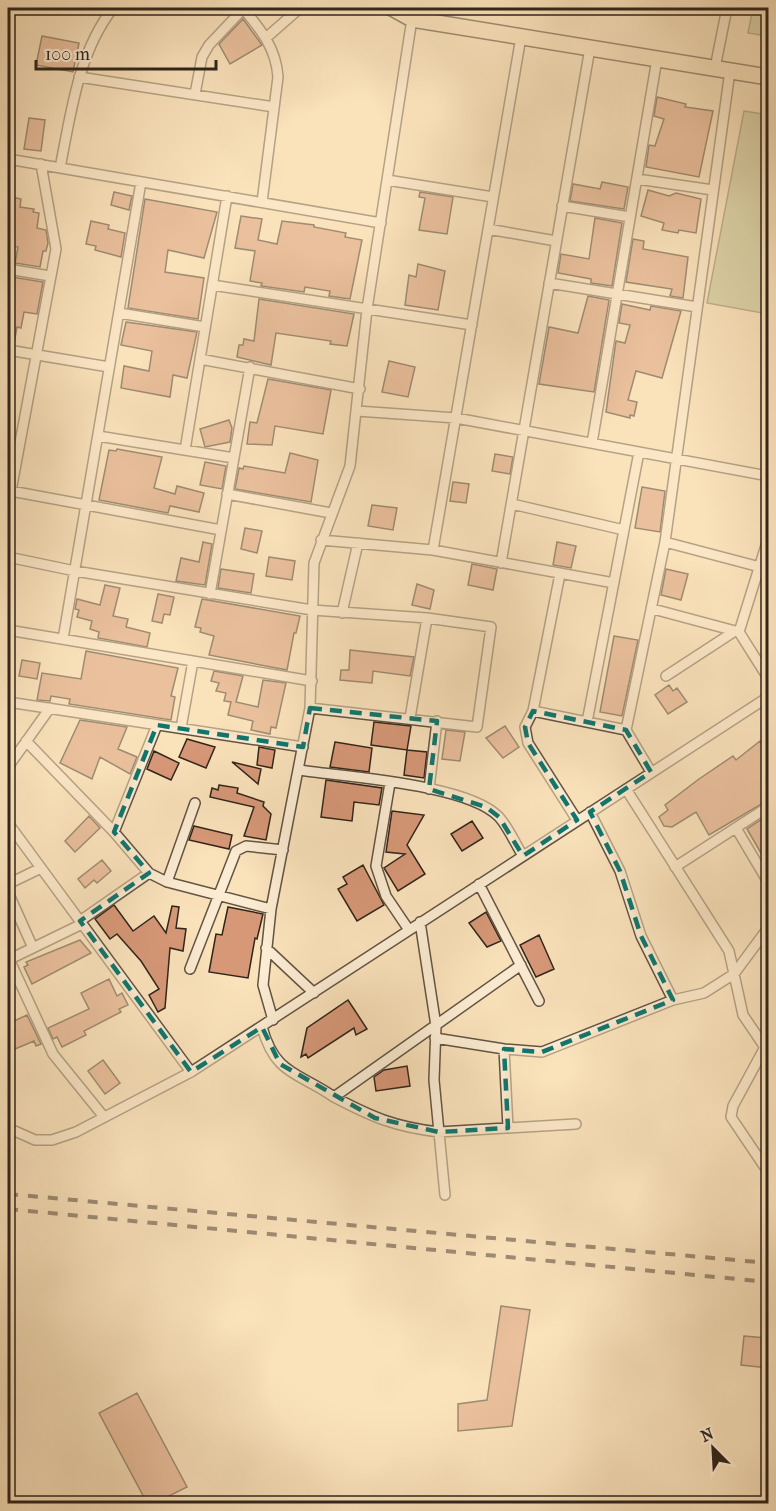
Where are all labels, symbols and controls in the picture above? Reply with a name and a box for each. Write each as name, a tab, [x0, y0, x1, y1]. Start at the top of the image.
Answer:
scale bar	[36, 33, 216, 71]
text: 100 m	[45, 44, 90, 65]
north arrow	[683, 1418, 743, 1478]
text: N	[698, 1423, 717, 1446]

